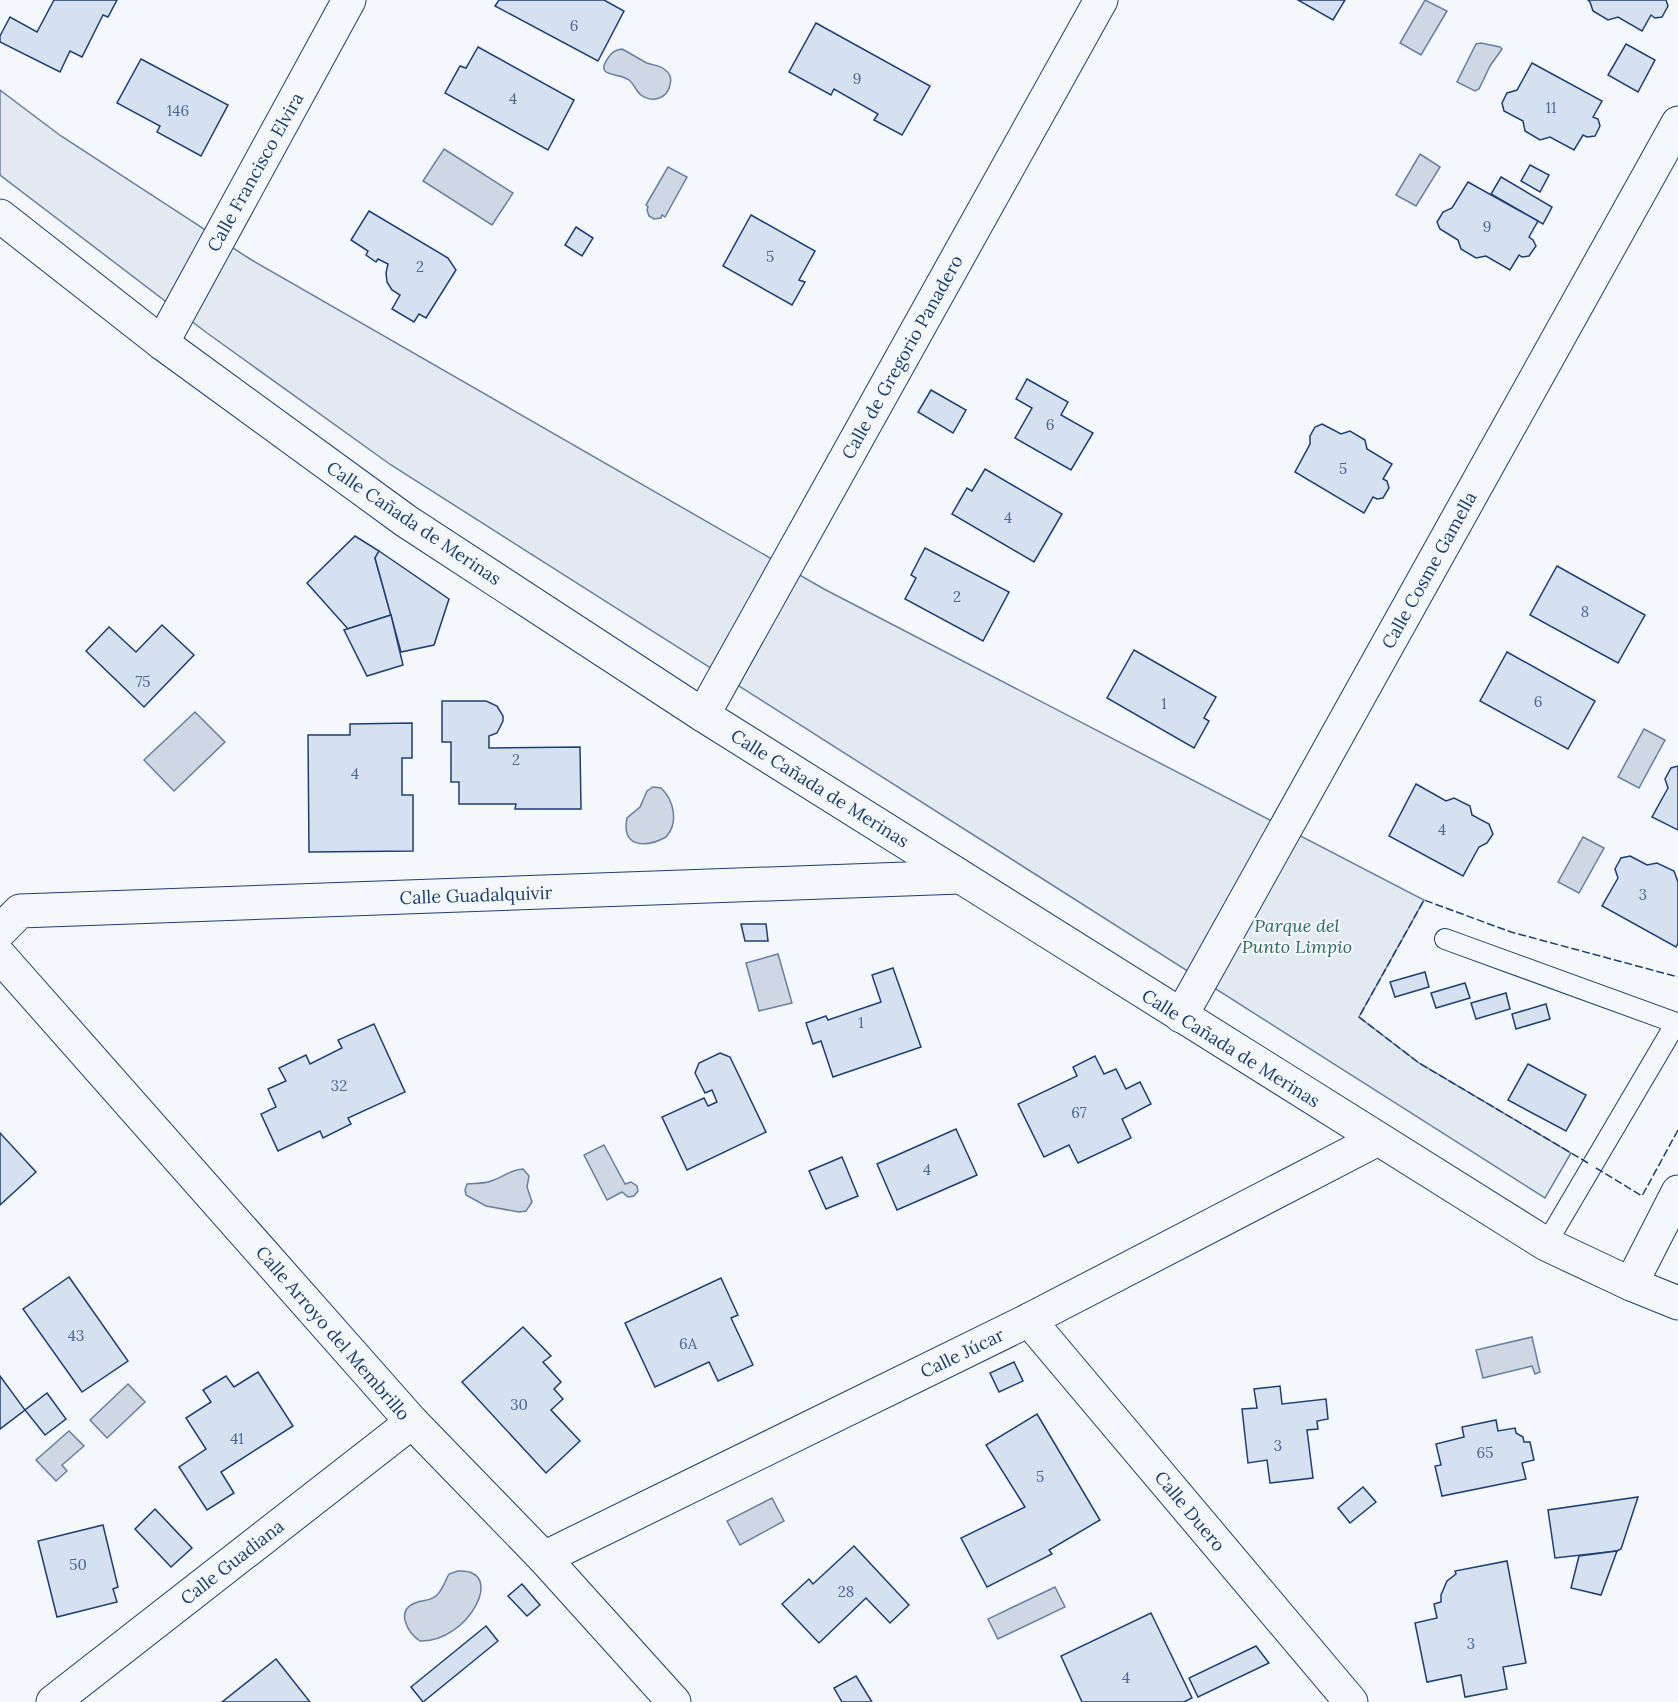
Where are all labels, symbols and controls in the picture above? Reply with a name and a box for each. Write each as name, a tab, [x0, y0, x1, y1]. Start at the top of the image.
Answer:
house number: 6	[570, 16, 578, 35]
house number: 9	[853, 69, 861, 88]
street label: Calle Francisco Elvira	[202, 88, 308, 256]
house number: 4	[509, 89, 517, 108]
house number: 11	[1546, 98, 1556, 117]
house number: 146	[167, 101, 189, 120]
house number: 9	[1483, 217, 1491, 236]
house number: 5	[766, 247, 774, 266]
street label: Calle de Gregorio Panadero	[836, 251, 968, 463]
house number: 2	[416, 257, 424, 276]
house number: 6	[1046, 415, 1054, 434]
street label: Calle Cañada de Merinas	[322, 456, 506, 590]
house number: 5	[1339, 459, 1347, 478]
street label: Calle Cosme Gamella	[1376, 487, 1482, 653]
house number: 4	[1004, 508, 1012, 527]
house number: 2	[953, 587, 961, 606]
house number: 8	[1581, 602, 1589, 621]
house number: 75	[135, 672, 151, 691]
house number: 6	[1534, 692, 1542, 711]
house number: 1	[1161, 694, 1167, 713]
street label: Calle Cañada de Merinas	[727, 724, 913, 852]
house number: 2	[512, 750, 520, 769]
house number: 4	[351, 764, 359, 783]
house number: 4	[1438, 820, 1446, 839]
street label: Calle Guadalquivir	[399, 881, 553, 909]
house number: 3	[1639, 885, 1647, 904]
park label: Parque del Punto Limpio	[1242, 914, 1352, 958]
street label: Calle Cañada de Merinas	[1138, 984, 1324, 1112]
house number: 1	[858, 1013, 864, 1032]
house number: 32	[331, 1076, 347, 1095]
house number: 67	[1071, 1103, 1087, 1122]
house number: 4	[923, 1160, 931, 1179]
street label: Calle Arroyo del Membrillo	[251, 1241, 415, 1425]
street label: Calle Júcar	[916, 1323, 1008, 1383]
house number: 43	[68, 1326, 84, 1345]
house number: 6A	[679, 1334, 698, 1353]
house number: 30	[510, 1395, 528, 1414]
house number: 41	[230, 1429, 244, 1448]
house number: 3	[1274, 1436, 1282, 1455]
house number: 65	[1477, 1443, 1493, 1462]
street label: Calle Duero	[1150, 1466, 1230, 1556]
house number: 5	[1036, 1467, 1044, 1486]
street label: Calle Guadiana	[176, 1514, 288, 1610]
house number: 50	[69, 1555, 87, 1574]
house number: 28	[838, 1582, 854, 1601]
house number: 3	[1467, 1634, 1475, 1653]
house number: 4	[1122, 1668, 1130, 1687]

